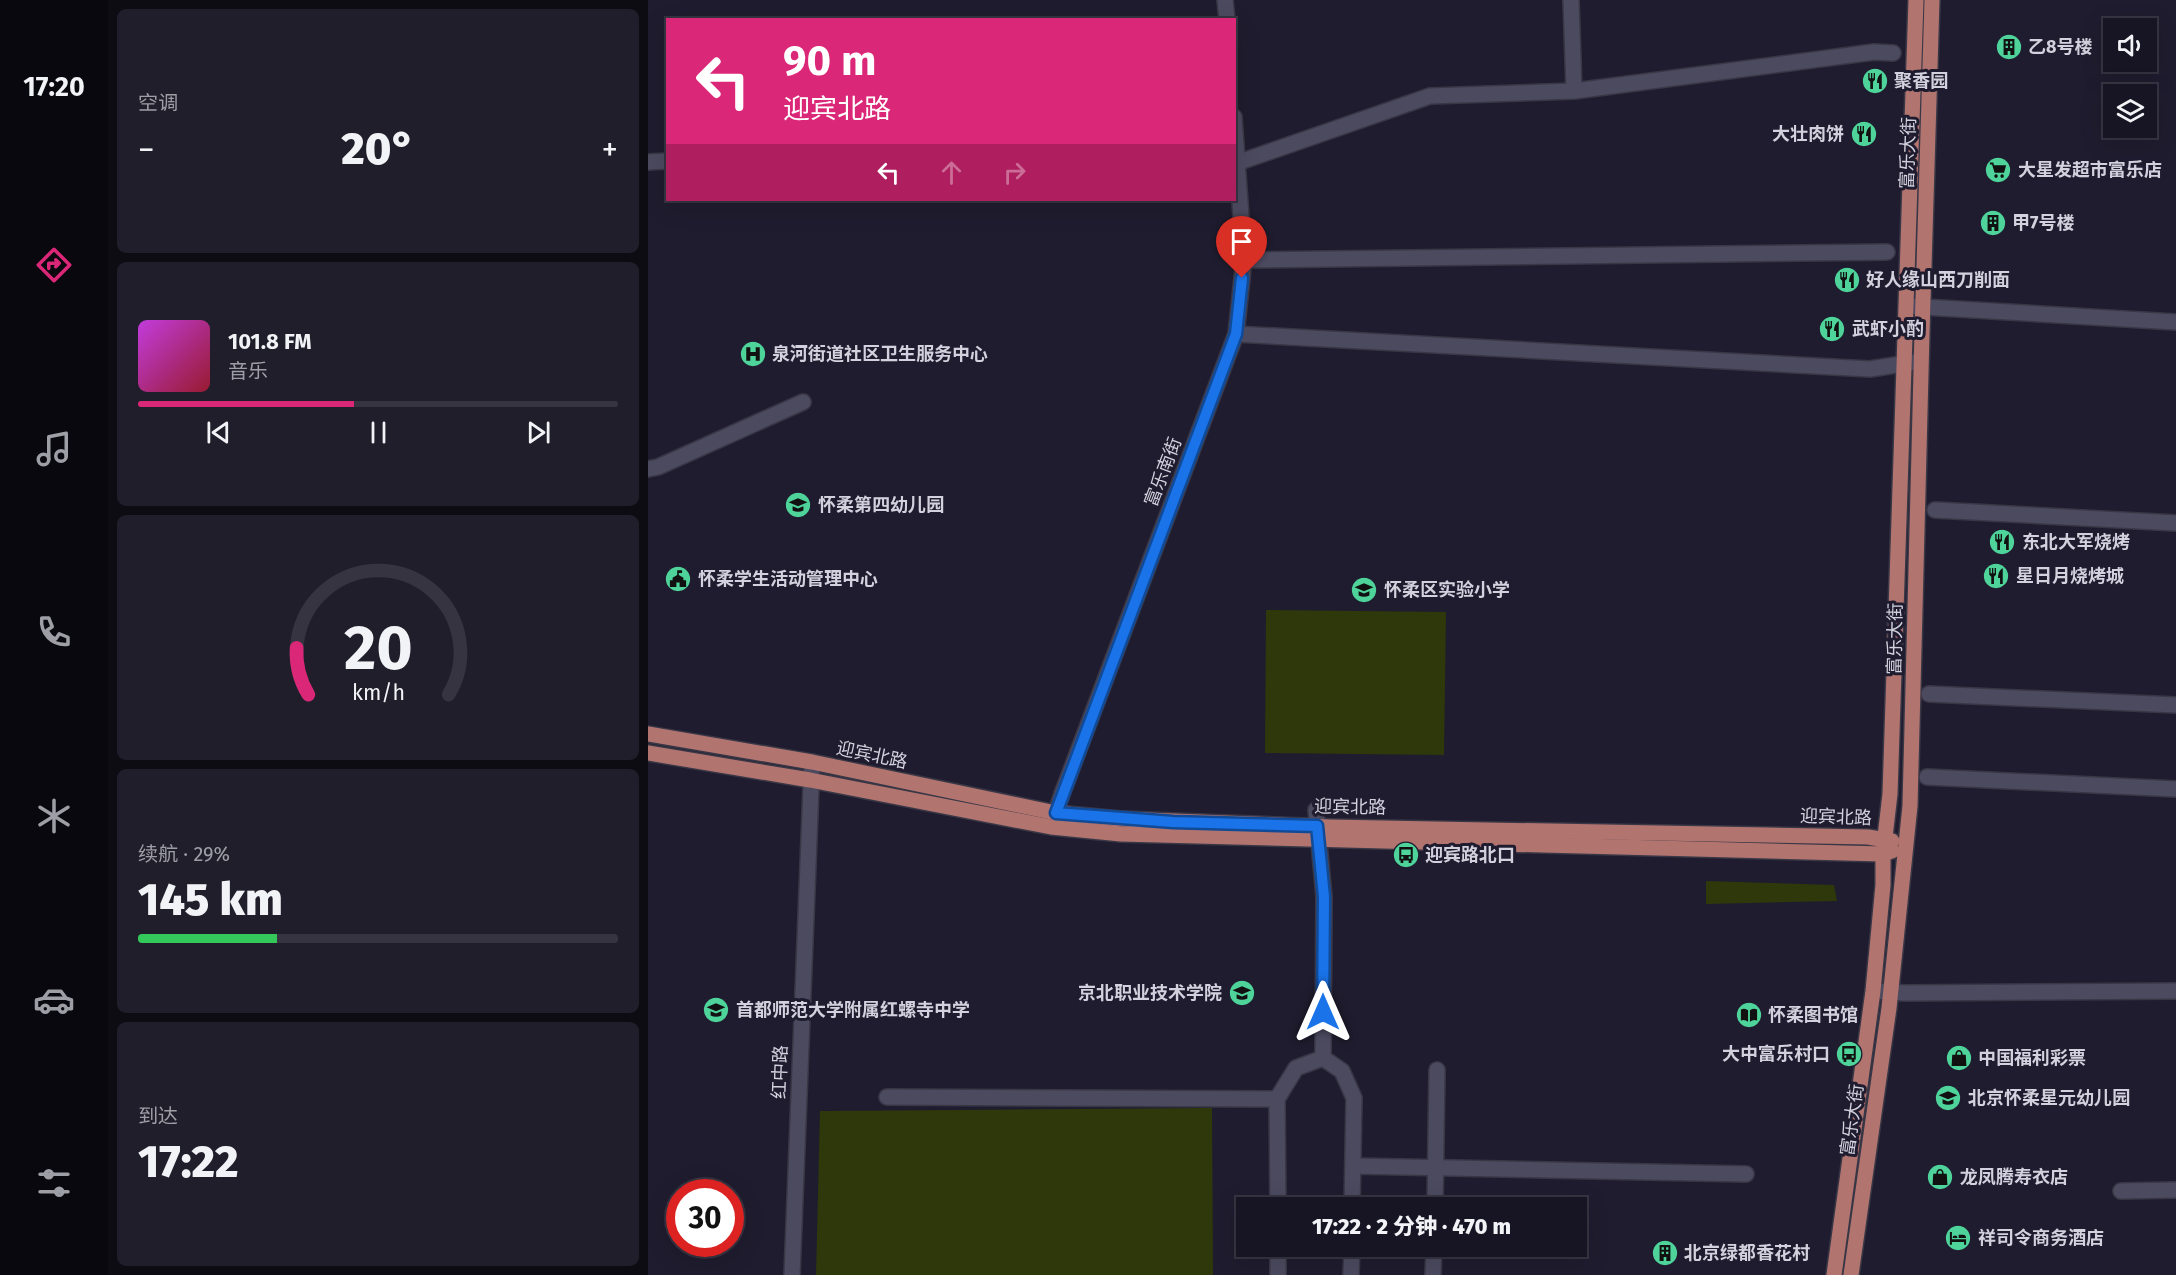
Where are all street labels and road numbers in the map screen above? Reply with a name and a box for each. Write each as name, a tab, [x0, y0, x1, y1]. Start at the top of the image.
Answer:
street label: 富乐大街	[1896, 117, 1920, 189]
street label: 富乐南街	[1140, 434, 1186, 510]
street label: 富乐大街	[1883, 603, 1907, 675]
street label: 迎宾北路	[834, 737, 910, 773]
street label: 迎宾北路	[1314, 795, 1386, 819]
street label: 迎宾北路	[1800, 805, 1872, 829]
street label: 红中路	[768, 1045, 792, 1099]
street label: 富乐大街	[1836, 1083, 1868, 1157]

